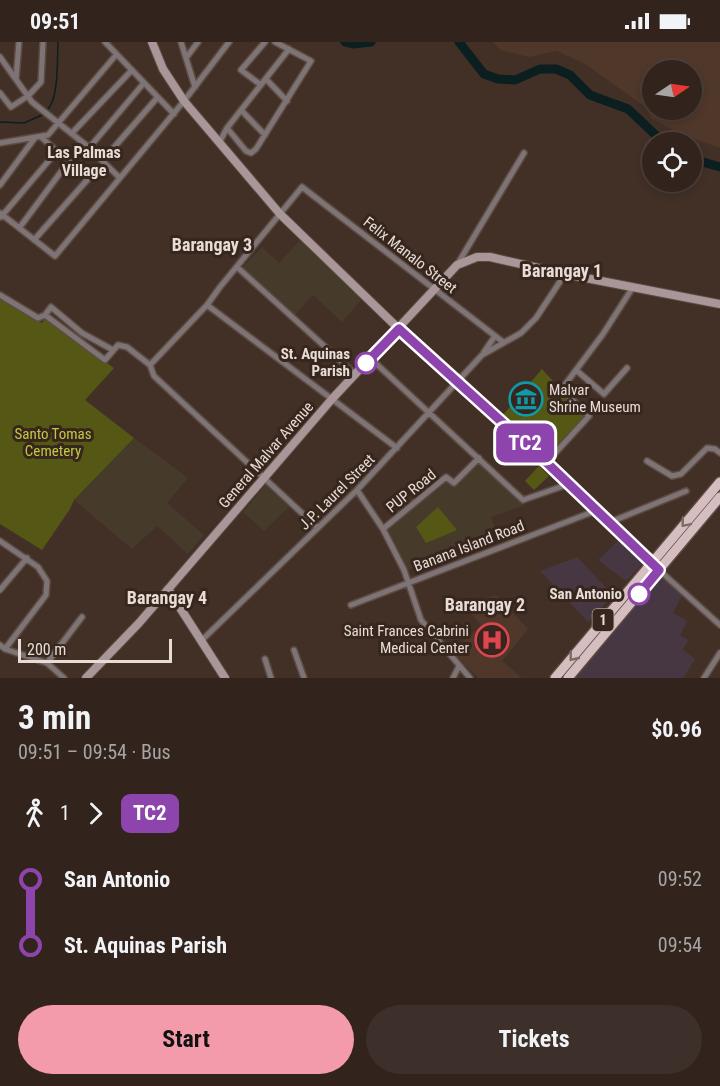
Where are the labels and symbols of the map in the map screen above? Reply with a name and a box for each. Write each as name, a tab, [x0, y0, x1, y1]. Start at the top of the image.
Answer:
north arrow	[642, 60, 702, 120]
district label: Las Palmas Village	[47, 143, 121, 180]
street label: Felix Manalo Street	[360, 213, 460, 297]
district label: Barangay 3	[172, 234, 252, 255]
district label: Barangay 1	[522, 260, 602, 281]
place label: St. Aquinas Parish	[281, 345, 350, 380]
marker: St. Aquinas Parish	[355, 352, 377, 374]
museum icon: Malvar Shrine Museum	[508, 381, 544, 417]
place label: Malvar Shrine Museum	[549, 381, 641, 416]
street label: General Malvar Avenue	[215, 398, 317, 512]
line badge: TC2	[490, 424, 560, 462]
park label: Santo Tomas Cemetery	[14, 425, 92, 460]
street label: J.P. Laurel Street	[295, 450, 379, 534]
street label: PUP Road	[383, 466, 439, 516]
one-way arrow	[681, 516, 692, 527]
street label: Banana Island Road	[411, 517, 527, 575]
marker: San Antonio	[628, 583, 650, 605]
place label: San Antonio	[550, 585, 622, 603]
district label: Barangay 4	[127, 587, 207, 608]
district label: Barangay 2	[445, 594, 525, 615]
road number: 1	[592, 609, 614, 631]
place label: Saint Frances Cabrini Medical Center	[344, 622, 469, 657]
hospital icon: Saint Frances Cabrini Medical Center	[474, 622, 510, 658]
scale bar	[18, 636, 172, 664]
one-way arrow	[570, 650, 581, 661]

